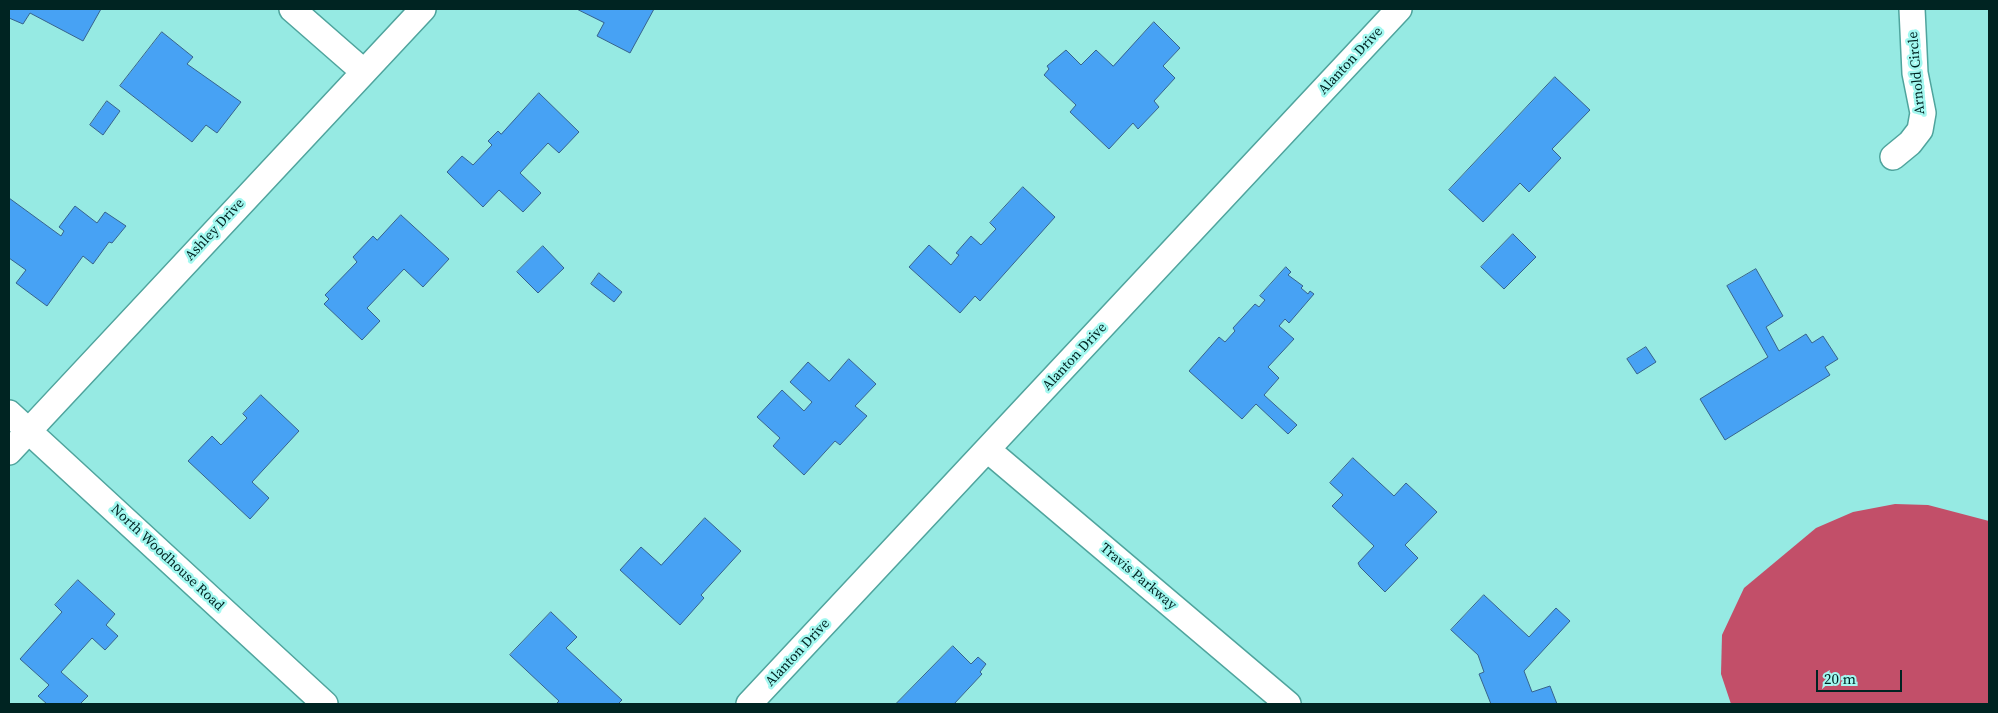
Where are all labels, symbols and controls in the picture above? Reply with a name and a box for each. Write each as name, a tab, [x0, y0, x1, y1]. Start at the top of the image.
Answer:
street label: Alanton Drive	[1315, 24, 1387, 98]
street label: Arnold Circle	[1905, 31, 1929, 115]
street label: Ashley Drive	[182, 195, 248, 265]
street label: Alanton Drive	[1039, 320, 1111, 394]
street label: North Woodhouse Road	[107, 501, 227, 615]
street label: Travis Parkway	[1096, 540, 1180, 614]
street label: Alanton Drive	[762, 616, 834, 690]
scale bar	[1818, 660, 1904, 692]
text: 20 m	[1824, 668, 1856, 689]

